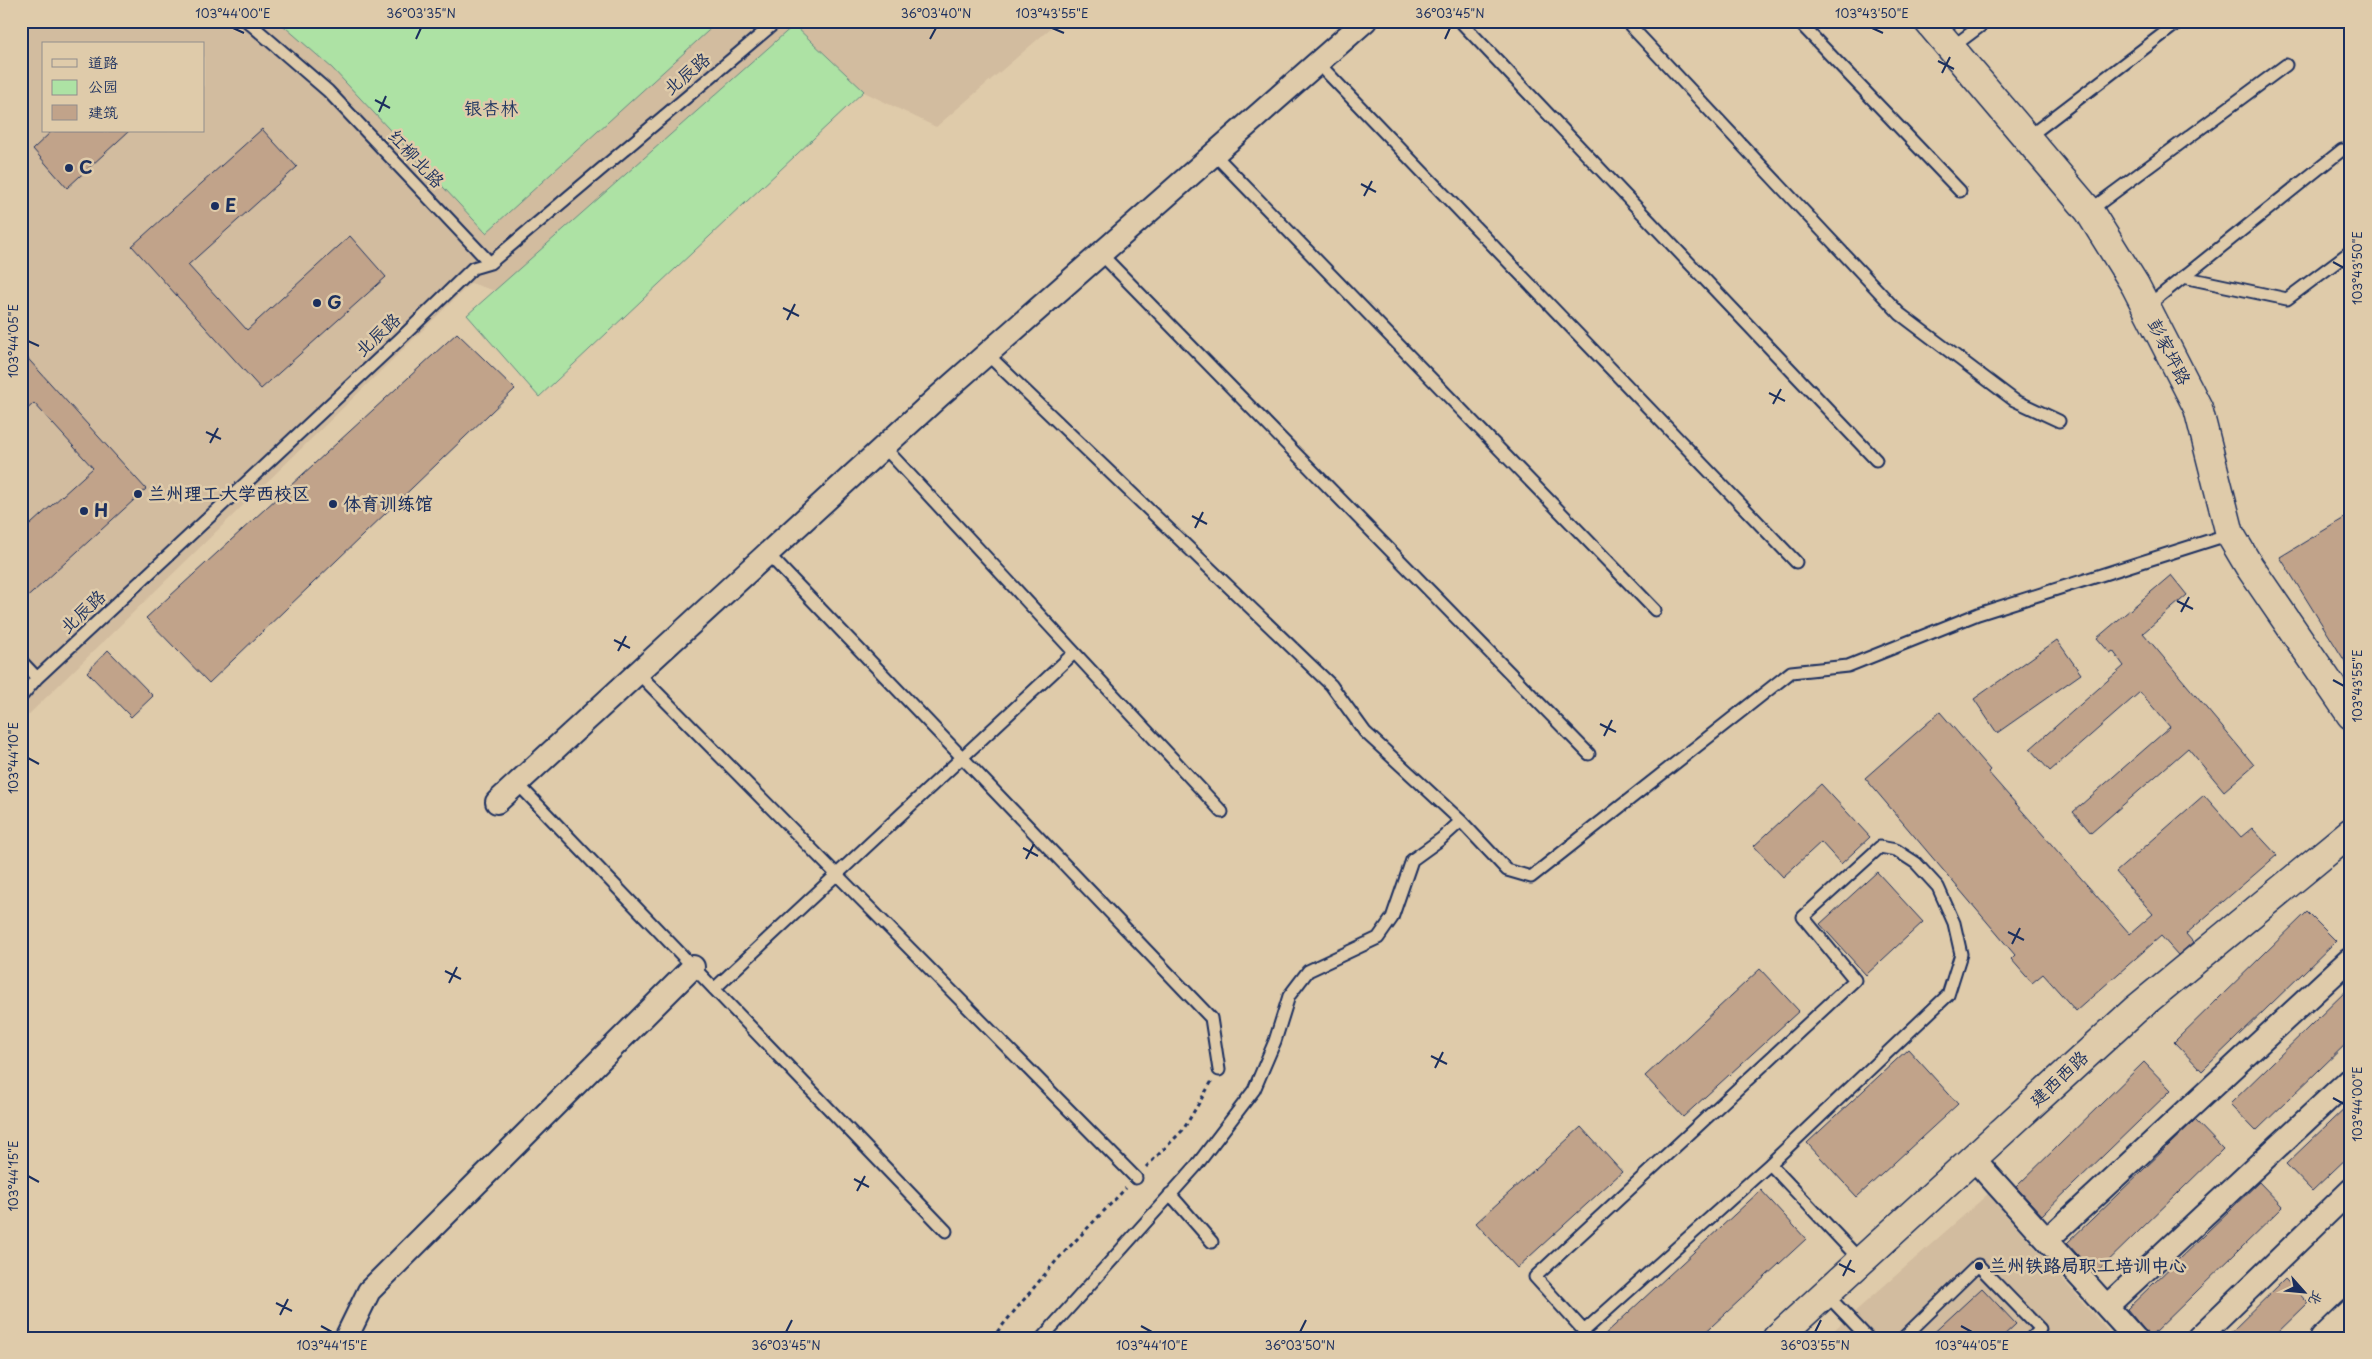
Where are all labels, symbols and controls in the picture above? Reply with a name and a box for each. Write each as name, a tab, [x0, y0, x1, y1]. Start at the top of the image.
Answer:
text: 103°44'00"E	[195, 4, 271, 22]
text: 36°03'35"N	[386, 4, 456, 22]
text: 36°03'40"N	[901, 4, 971, 22]
text: 103°43'55"E	[1016, 4, 1088, 22]
text: 36°03'45"N	[1415, 4, 1485, 22]
text: 103°43'50"E	[1835, 4, 1909, 22]
legend	[42, 42, 205, 132]
street label: 北辰路	[657, 45, 715, 101]
text: 道路	[88, 50, 118, 73]
text: 公园	[88, 74, 118, 97]
park label: 银杏林	[464, 94, 518, 121]
text: 建筑	[88, 100, 118, 123]
street label: 红柳北路	[383, 122, 452, 194]
place label: C	[79, 153, 93, 180]
marker: C	[63, 162, 75, 174]
place label: E	[225, 191, 236, 218]
marker: E	[209, 200, 221, 212]
text: 103°43'50"E	[2348, 231, 2366, 305]
place label: G	[327, 288, 342, 315]
marker: G	[311, 297, 323, 309]
text: 103°44'05"E	[4, 304, 22, 378]
street label: 北辰路	[348, 306, 406, 362]
street label: 彭家坪路	[2142, 313, 2199, 390]
place label: 兰州理工大学西校区	[148, 479, 310, 506]
marker: 兰州理工大学西校区	[132, 488, 144, 500]
place label: 体育训练馆	[343, 489, 433, 516]
place label: H	[94, 496, 108, 523]
marker: 体育训练馆	[327, 498, 339, 510]
marker: H	[78, 505, 90, 517]
street label: 北辰路	[53, 583, 111, 639]
text: 103°43'55"E	[2348, 650, 2366, 722]
text: 103°44'10"E	[4, 722, 22, 794]
street label: 建西西路	[2022, 1043, 2094, 1112]
text: 103°44'00"E	[2348, 1066, 2366, 1142]
text: 103°44'15"E	[4, 1140, 22, 1212]
place label: 兰州铁路局职工培训中心	[1989, 1251, 2187, 1278]
marker: 兰州铁路局职工培训中心	[1973, 1260, 1985, 1272]
north arrow	[2280, 1266, 2330, 1316]
text: 北	[2303, 1287, 2329, 1309]
text: 103°44'15"E	[296, 1336, 368, 1354]
text: 36°03'45"N	[751, 1336, 821, 1354]
text: 103°44'10"E	[1116, 1336, 1188, 1354]
text: 36°03'50"N	[1265, 1336, 1335, 1354]
text: 36°03'55"N	[1780, 1336, 1850, 1354]
text: 103°44'05"E	[1935, 1336, 2009, 1354]

